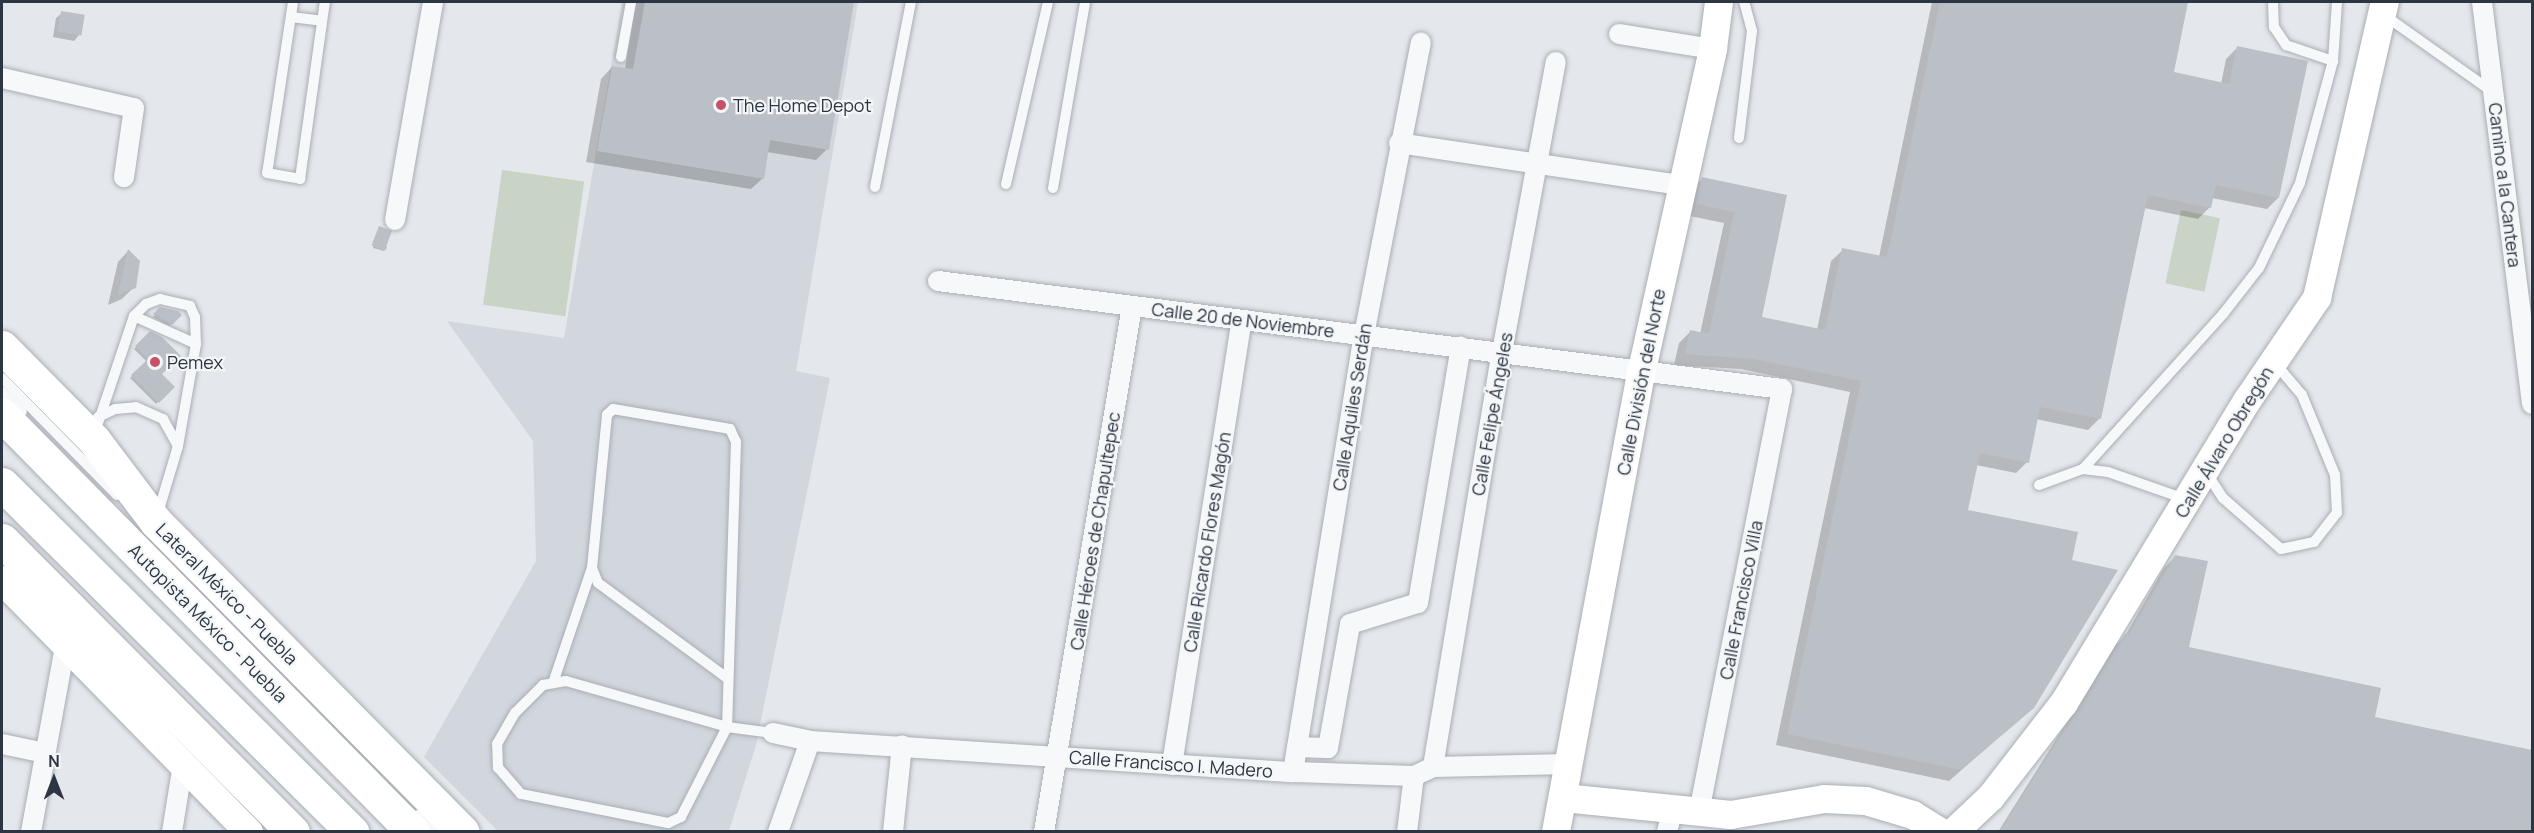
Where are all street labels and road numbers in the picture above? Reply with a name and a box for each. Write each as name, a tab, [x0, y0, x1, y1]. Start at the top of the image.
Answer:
street label: Camino a la Cantera	[2484, 101, 2526, 269]
street label: Calle División del Norte	[1612, 287, 1670, 477]
street label: Calle 20 de Noviembre	[1150, 298, 1336, 342]
street label: Calle Aquiles Serdán	[1328, 322, 1376, 492]
street label: Calle Felipe Ángeles	[1467, 331, 1517, 497]
street label: Calle Álvaro Obregón	[2170, 362, 2278, 522]
street label: Calle Héroes de Chapultepec	[1065, 410, 1125, 652]
street label: Calle Ricardo Flores Magón	[1179, 430, 1235, 654]
street label: Lateral México - Puebla	[152, 519, 302, 669]
street label: Calle Francisco Villa	[1715, 519, 1767, 681]
street label: Autopista México - Puebla	[124, 539, 292, 707]
street label: Calle Francisco I. Madero	[1068, 746, 1274, 782]

